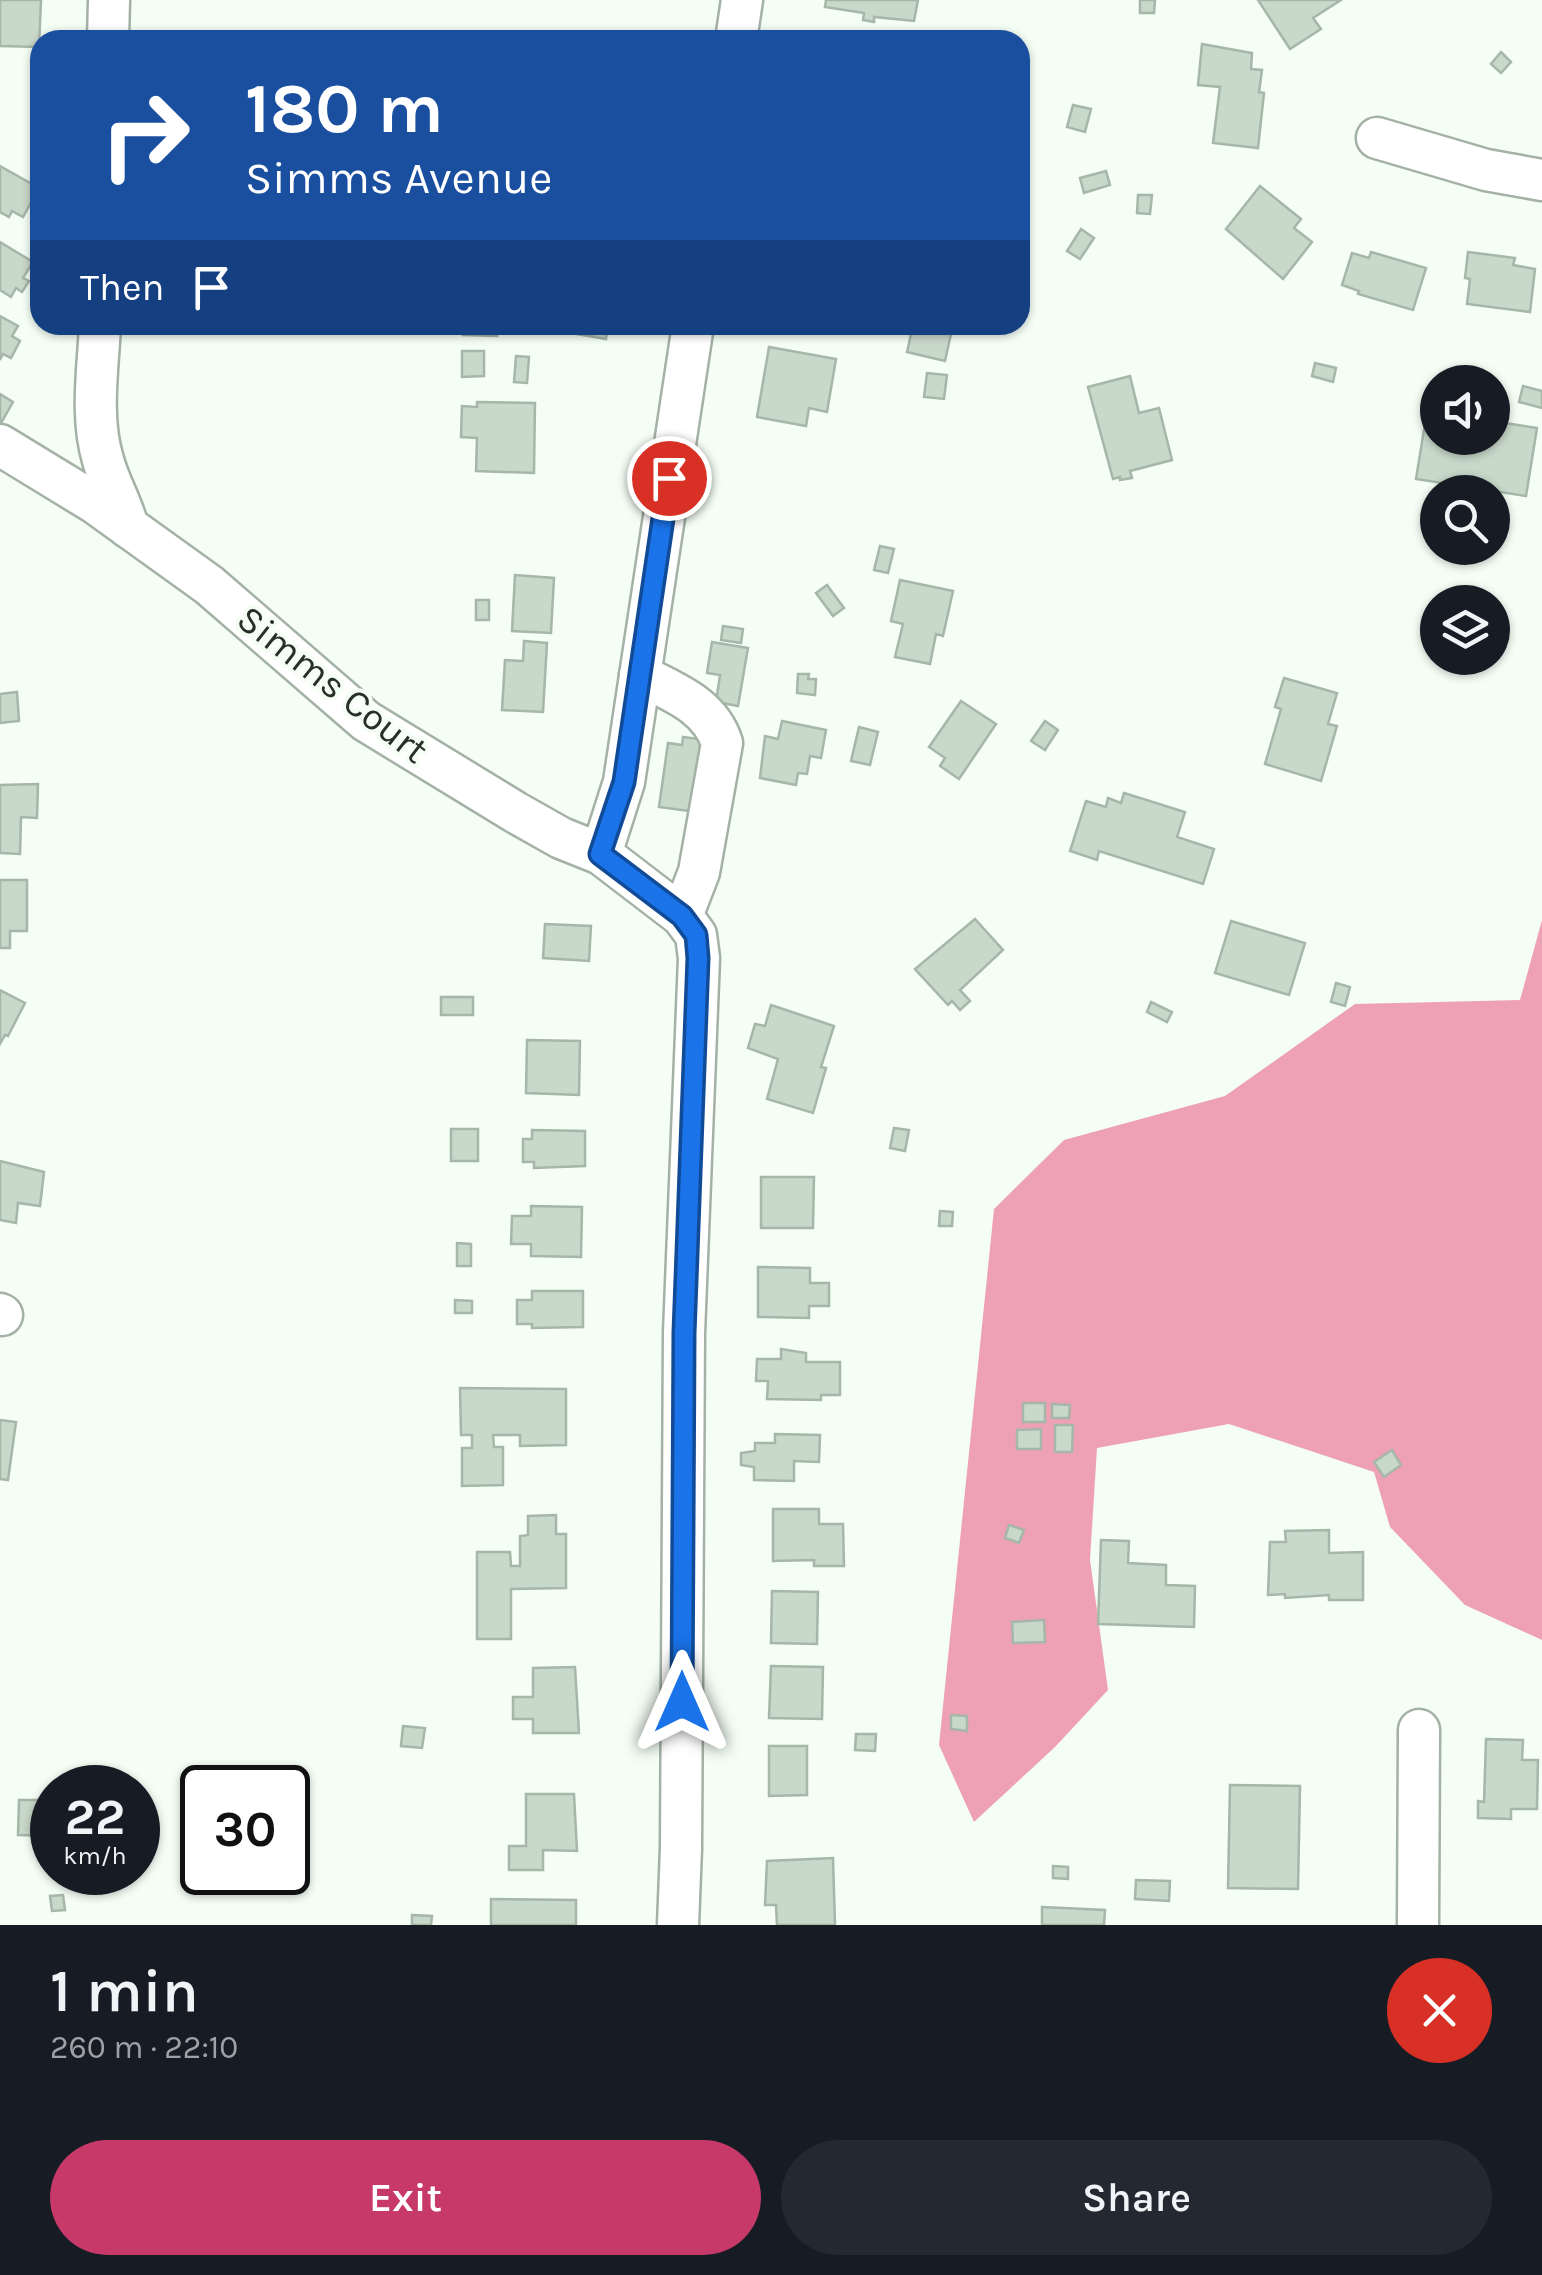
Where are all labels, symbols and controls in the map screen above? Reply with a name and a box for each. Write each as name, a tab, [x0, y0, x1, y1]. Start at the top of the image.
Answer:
text: 180 m	[245, 68, 444, 150]
icon: right	[80, 70, 210, 200]
text: Simms Avenue	[245, 152, 552, 204]
icon: arrive	[184, 260, 239, 315]
text: Then	[80, 265, 164, 310]
map controls	[1420, 365, 1510, 675]
button: sound	[1420, 365, 1510, 455]
pin	[627, 436, 712, 521]
icon: arrive	[642, 451, 697, 506]
button: search	[1420, 475, 1510, 565]
button: layers	[1420, 585, 1510, 675]
street label: Simms Court	[228, 596, 437, 773]
position arrow	[630, 1650, 734, 1754]
speed limit sign: 30	[180, 1765, 310, 1895]
text: 22	[65, 1788, 125, 1847]
text: km/h	[63, 1841, 127, 1870]
text: 1 min	[50, 1956, 199, 2026]
button: close	[1387, 1958, 1492, 2063]
text: 260 m · 22:10	[50, 2029, 238, 2066]
button: Exit	[50, 2140, 761, 2255]
button: Share	[781, 2140, 1492, 2255]

